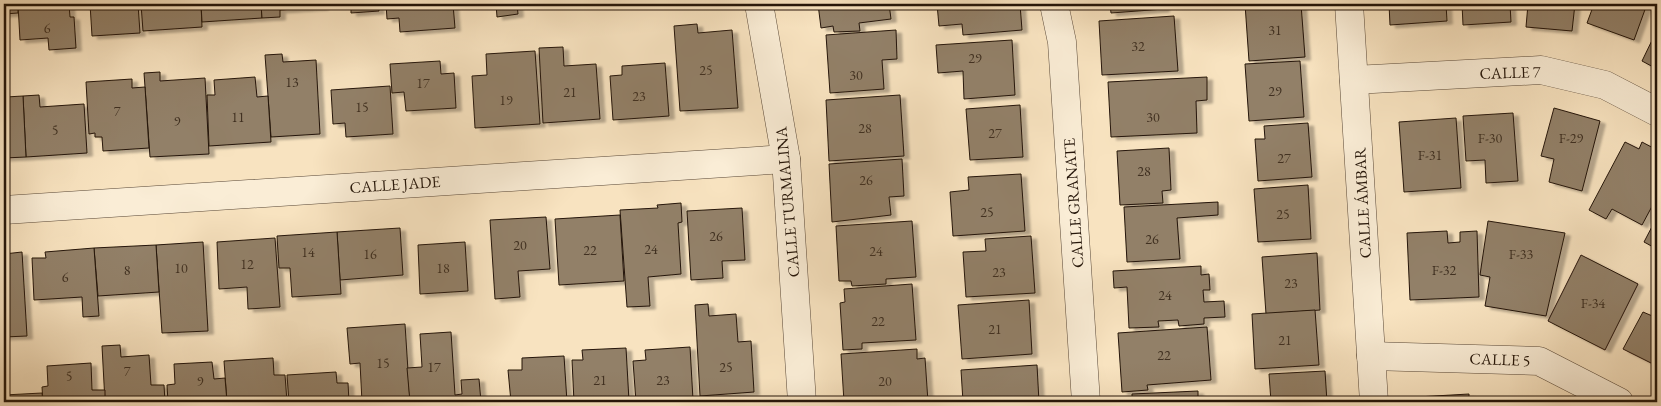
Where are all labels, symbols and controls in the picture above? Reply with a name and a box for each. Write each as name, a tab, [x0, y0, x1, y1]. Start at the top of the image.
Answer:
house number: 6	[44, 19, 51, 37]
house number: 31	[1268, 21, 1282, 39]
house number: 32	[1131, 37, 1145, 55]
house number: 29	[968, 49, 982, 67]
house number: 25	[699, 61, 713, 79]
street label: CALLE 7	[1479, 61, 1541, 84]
house number: 30	[849, 66, 863, 84]
house number: 13	[285, 73, 299, 91]
house number: 17	[416, 74, 430, 92]
house number: 29	[1268, 82, 1282, 100]
house number: 21	[563, 83, 577, 101]
house number: 23	[632, 87, 646, 105]
house number: 19	[499, 91, 513, 109]
house number: 15	[355, 98, 369, 116]
house number: 7	[114, 102, 121, 120]
house number: 11	[231, 108, 245, 126]
house number: 30	[1146, 108, 1160, 126]
house number: 9	[174, 112, 181, 130]
house number: 28	[858, 119, 872, 137]
house number: 5	[52, 121, 58, 139]
house number: 27	[988, 124, 1002, 142]
street label: CALLE TURMALINA	[770, 125, 805, 278]
house number: F-30	[1478, 129, 1502, 147]
house number: F-29	[1559, 129, 1583, 147]
street label: CALLE GRANATE	[1058, 137, 1089, 269]
house number: F-31	[1418, 146, 1442, 164]
street label: CALLE ÁMBAR	[1349, 147, 1376, 259]
house number: 27	[1277, 149, 1291, 167]
house number: 28	[1137, 162, 1151, 180]
street label: CALLE JADE	[349, 171, 441, 198]
house number: 26	[859, 171, 873, 189]
house number: 25	[980, 203, 994, 221]
house number: 25	[1276, 205, 1290, 223]
house number: 26	[709, 227, 723, 245]
house number: 26	[1145, 230, 1159, 248]
house number: 20	[513, 236, 527, 254]
house number: 24	[644, 240, 658, 258]
house number: 22	[583, 241, 597, 259]
house number: 24	[869, 242, 883, 260]
house number: 14	[301, 243, 315, 261]
house number: 16	[363, 245, 377, 263]
house number: F-33	[1509, 245, 1533, 263]
house number: 12	[240, 255, 254, 273]
house number: 10	[174, 259, 188, 277]
house number: 18	[436, 259, 450, 277]
house number: 8	[124, 261, 131, 279]
house number: F-32	[1432, 261, 1456, 279]
house number: 23	[992, 263, 1006, 281]
house number: 6	[62, 268, 69, 286]
house number: 23	[1284, 274, 1298, 292]
house number: 24	[1158, 286, 1172, 304]
house number: F-34	[1581, 294, 1605, 312]
house number: 22	[871, 312, 885, 330]
house number: 21	[988, 320, 1002, 338]
house number: 21	[1278, 331, 1292, 349]
house number: 22	[1157, 346, 1171, 364]
street label: CALLE 5	[1469, 348, 1531, 371]
house number: 15	[376, 354, 390, 372]
house number: 17	[427, 358, 441, 376]
house number: 25	[719, 358, 733, 376]
house number: 7	[124, 362, 131, 380]
house number: 5	[66, 367, 72, 385]
house number: 21	[593, 371, 607, 389]
house number: 23	[656, 371, 670, 389]
house number: 9	[197, 372, 204, 390]
house number: 20	[878, 372, 892, 390]

